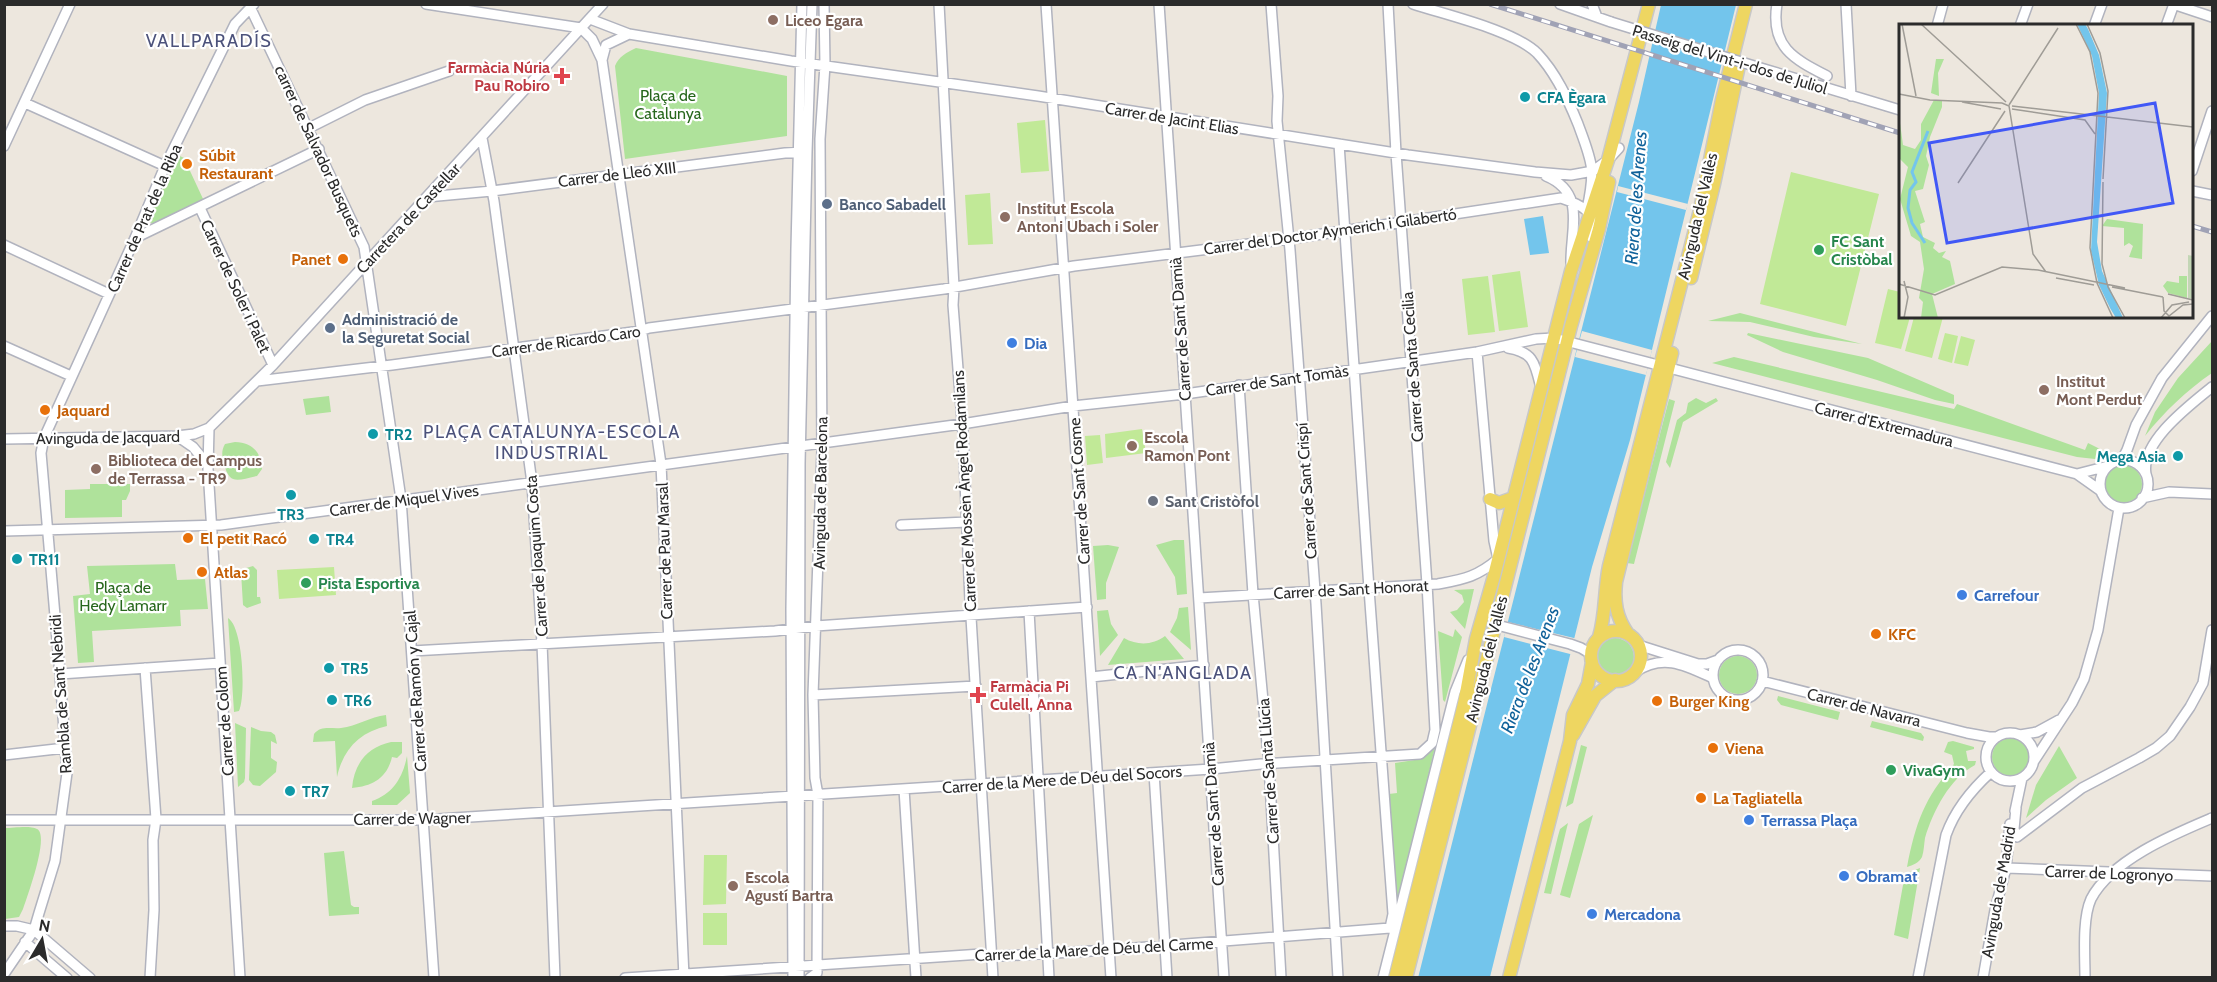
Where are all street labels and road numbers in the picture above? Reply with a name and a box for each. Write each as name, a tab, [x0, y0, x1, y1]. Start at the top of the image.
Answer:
street label: Passeig del Vint-i-dos de Juliol	[1630, 21, 1830, 98]
street label: carrer de Salvador Busquets	[270, 63, 367, 240]
street label: Carrer de Jacint Elias	[1104, 99, 1241, 139]
street label: Carrer de Prat de la Riba	[103, 141, 186, 295]
street label: Avinguda del Vallès	[1674, 150, 1721, 281]
street label: Carrer de Lleó XIII	[557, 158, 677, 191]
street label: Carretera de Castellar	[352, 159, 465, 277]
street label: Carrer del Doctor Aymerich i Gilabertó	[1202, 204, 1458, 259]
street label: Carrer de Soler i Palet	[196, 217, 275, 356]
street label: Carrer de Sant Damià	[1166, 256, 1195, 401]
street label: Carrer de Santa Cecilia	[1398, 291, 1427, 443]
street label: Carrer de Ricardo Caro	[490, 322, 642, 361]
street label: Carrer de Sant Tomàs	[1204, 361, 1350, 400]
street label: Carrer de Mossèn Àngel Rodamilans	[949, 369, 980, 612]
street label: Carrer d'Extremadura	[1812, 398, 1956, 451]
street label: Avinguda de Barcelona	[810, 416, 831, 570]
street label: Carrer de Sant Cosme	[1065, 417, 1094, 565]
street label: Carrer de Sant Crispí	[1292, 421, 1321, 560]
street label: Avinguda de Jacquard	[36, 427, 180, 448]
street label: Carrer de Joaquim Costa	[521, 474, 552, 637]
street label: Carrer de Miquel Vives	[328, 481, 480, 520]
street label: Carrer de Pau Marsal	[653, 482, 676, 620]
street label: Carrer de Sant Honorat	[1273, 576, 1430, 603]
street label: Avinguda del Vallès	[1462, 594, 1511, 724]
street label: Carrer de Ramón y Cajal	[400, 609, 431, 772]
street label: Rambla de Sant Nebridi	[45, 614, 76, 774]
street label: Carrer de Colom	[211, 665, 238, 776]
street label: Carrer de Navarra	[1805, 684, 1923, 731]
street label: Carrer de Santa Llúcia	[1254, 697, 1283, 844]
street label: Carrer de Sant Damià	[1199, 741, 1228, 886]
street label: Carrer de la Mere de Déu del Socors	[942, 762, 1183, 797]
street label: Carrer de Wagner	[353, 808, 472, 829]
street label: Avinguda de Madrid	[1978, 825, 2019, 959]
street label: Carrer de Logronyo	[2044, 862, 2174, 885]
street label: Carrer de la Mare de Déu del Carme	[974, 934, 1214, 965]

